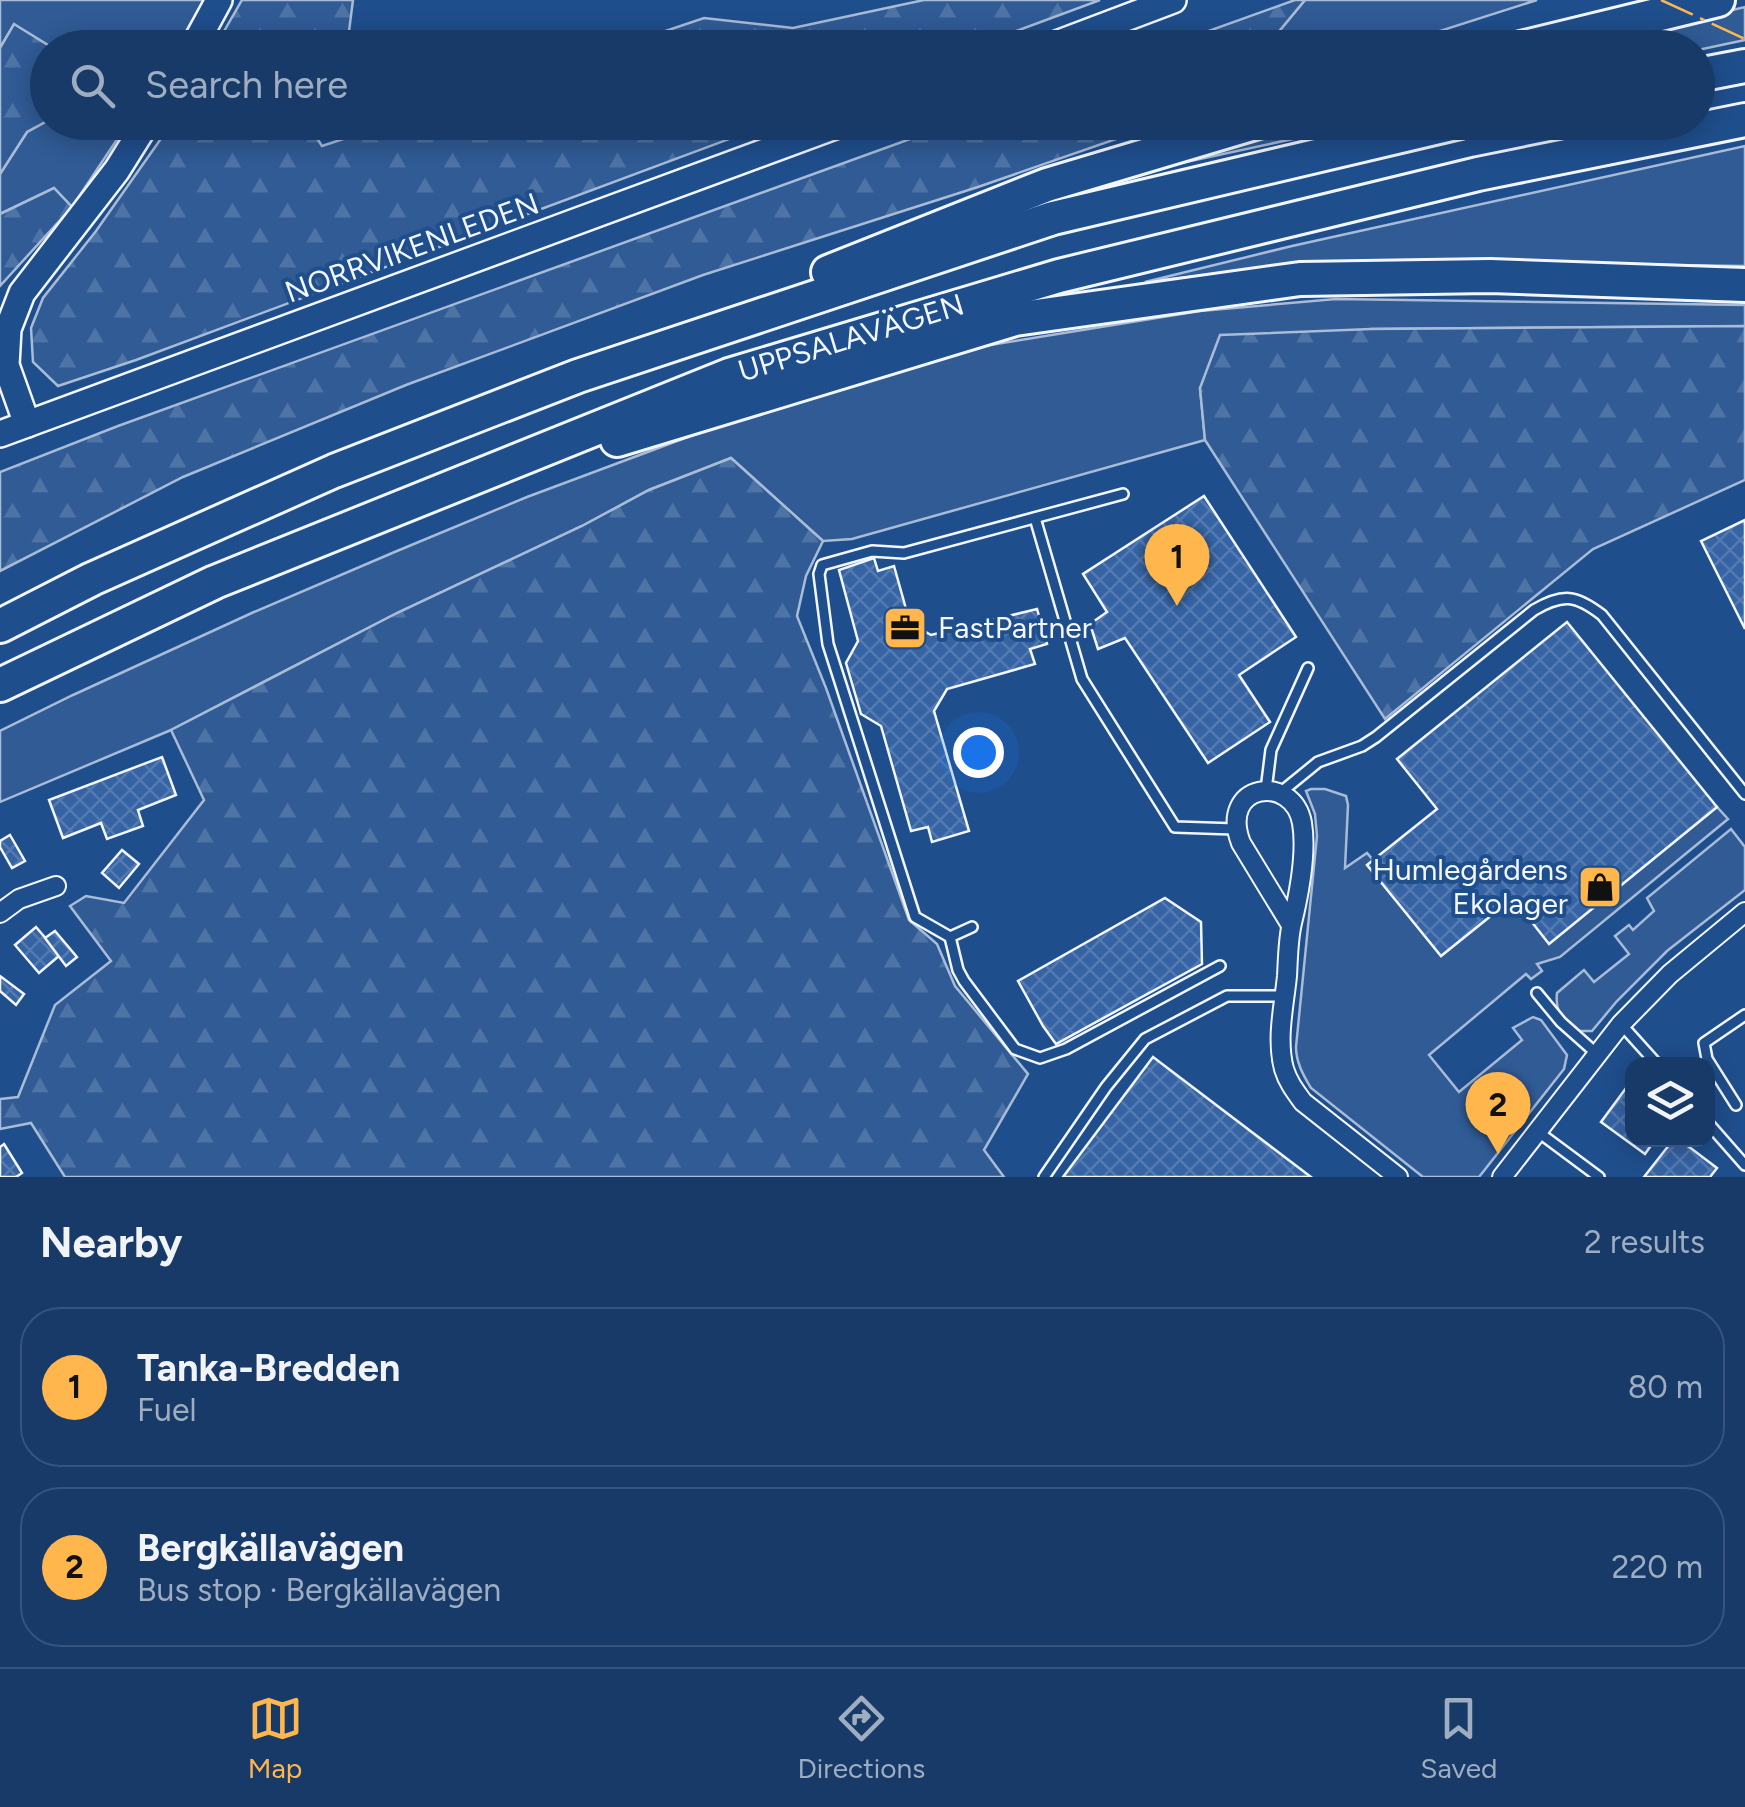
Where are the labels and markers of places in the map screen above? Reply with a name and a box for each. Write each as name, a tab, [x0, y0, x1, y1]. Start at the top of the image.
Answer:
pin: 1	[1144, 524, 1210, 606]
office icon: FastPartner	[882, 605, 928, 651]
place label: FastPartner	[938, 609, 1092, 646]
place label: Humlegårdens Ekolager	[1373, 851, 1568, 922]
shop icon: Humlegårdens Ekolager	[1577, 864, 1623, 910]
pin: 2	[1466, 1072, 1530, 1154]

